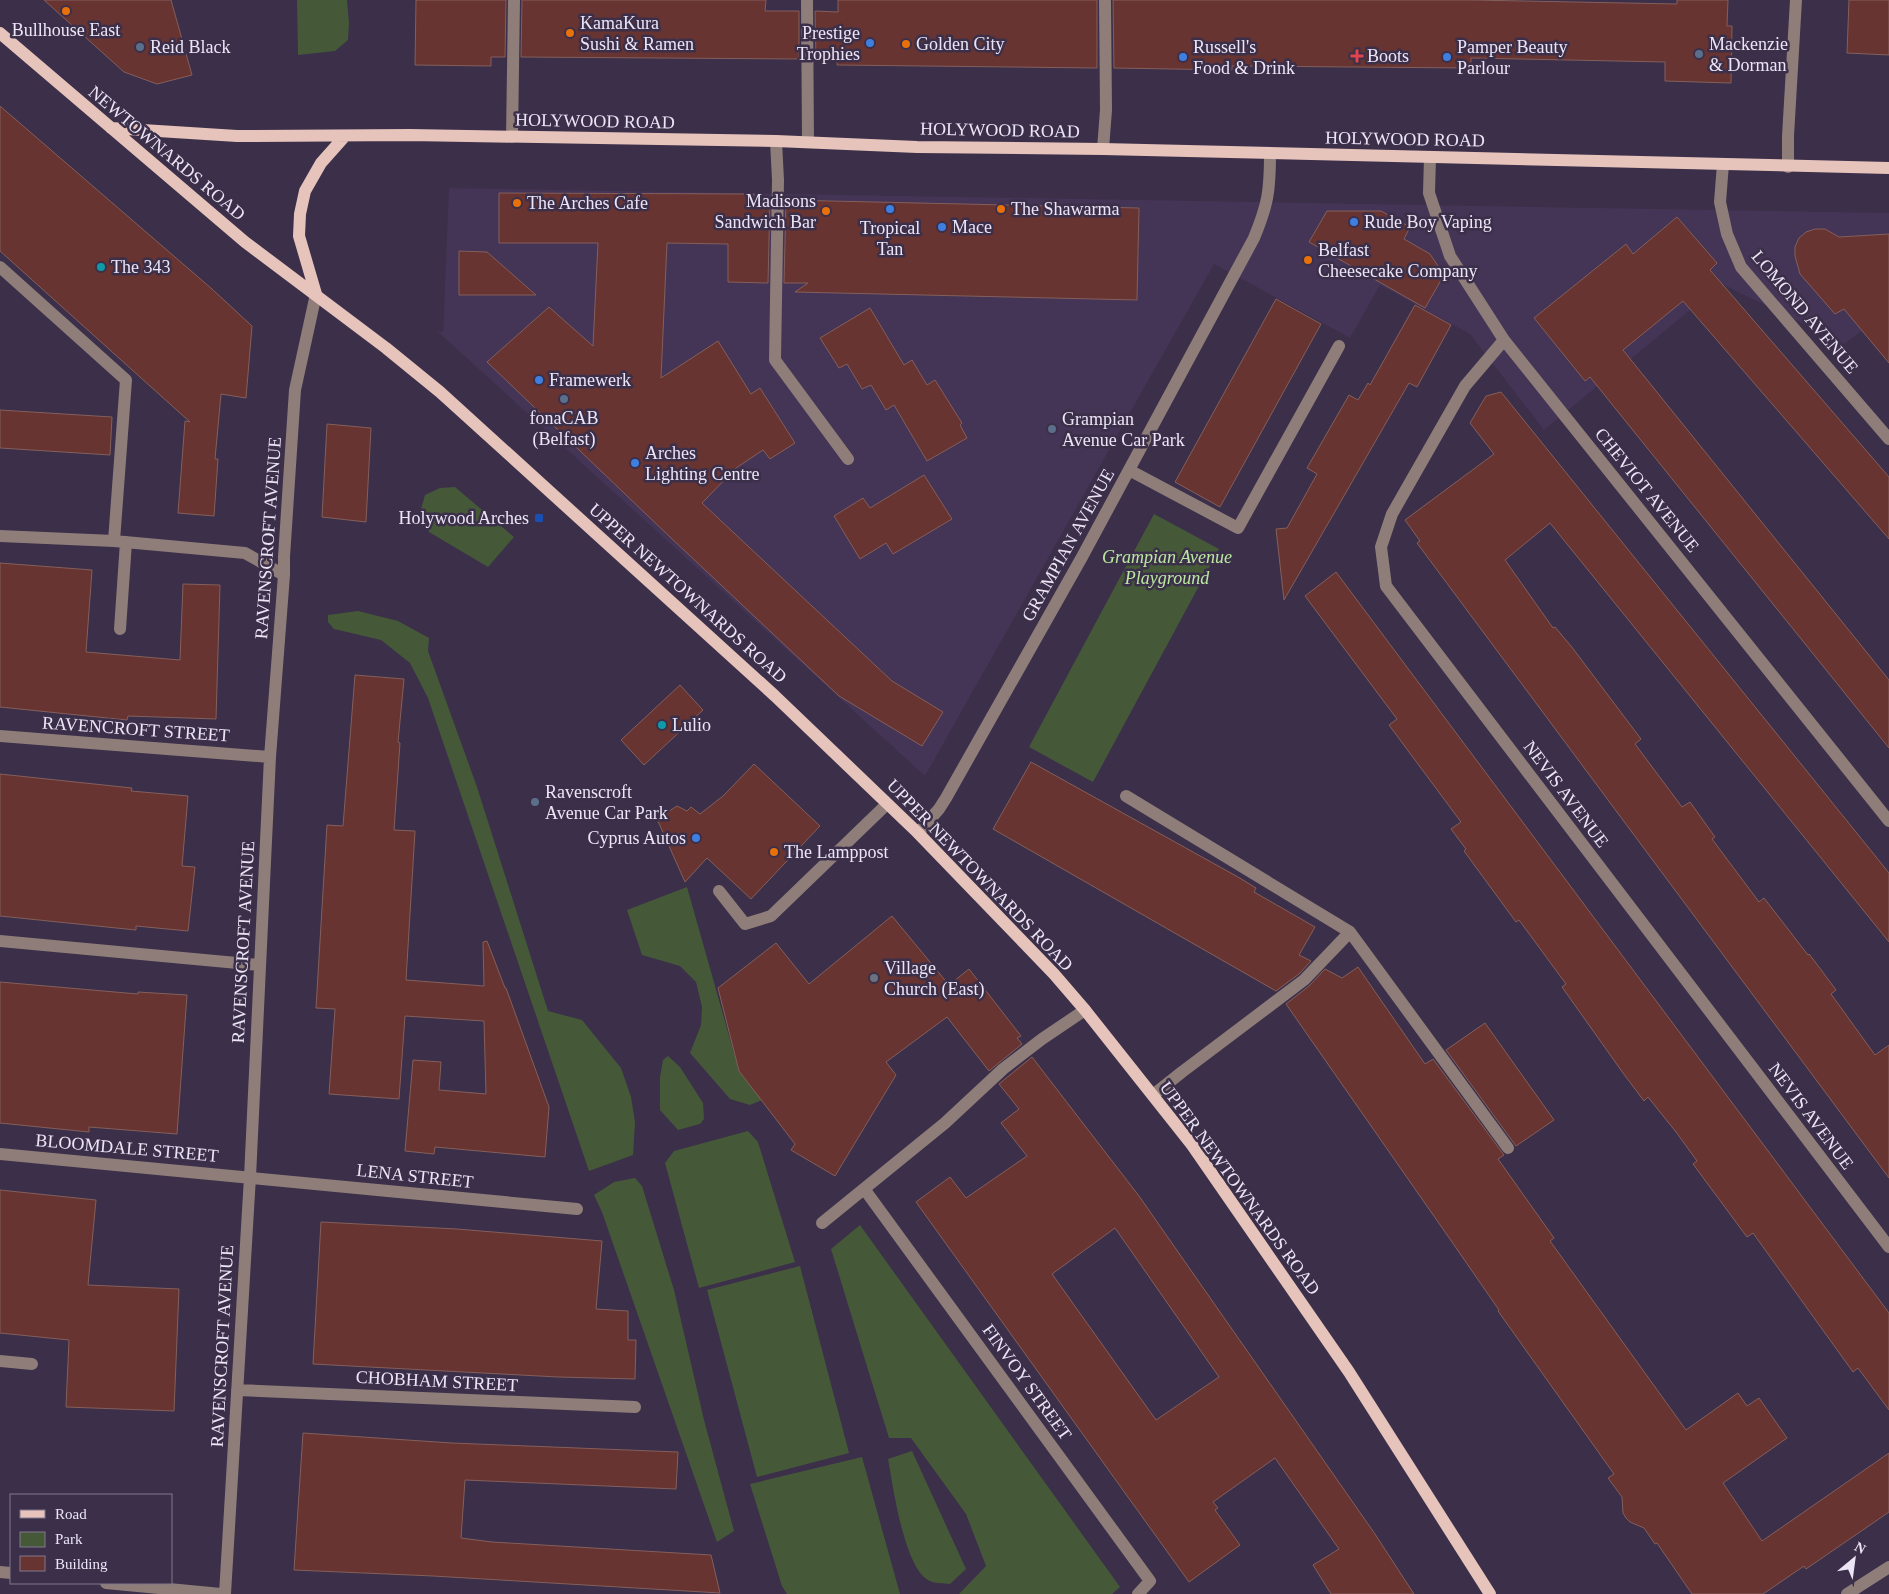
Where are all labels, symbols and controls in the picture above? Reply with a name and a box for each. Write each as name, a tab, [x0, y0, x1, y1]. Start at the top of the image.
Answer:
marker: Bullhouse East	[60, 5, 72, 17]
place label: KamaKura Sushi & Ramen	[580, 13, 694, 54]
place label: Bullhouse East	[12, 20, 120, 40]
place label: Prestige Trophies	[797, 23, 860, 64]
marker: KamaKura Sushi & Ramen	[564, 27, 576, 39]
place label: Golden City	[916, 34, 1005, 54]
place label: Mackenzie & Dorman	[1709, 34, 1788, 75]
place label: Reid Black	[150, 37, 230, 57]
marker: Prestige Trophies	[864, 37, 876, 49]
place label: Russell's Food & Drink	[1193, 37, 1295, 78]
place label: Pamper Beauty Parlour	[1457, 37, 1567, 78]
marker: Golden City	[900, 38, 912, 50]
marker: Reid Black	[134, 41, 146, 53]
place label: Boots	[1367, 46, 1409, 66]
marker: Mackenzie & Dorman	[1693, 48, 1705, 60]
marker: Boots	[1351, 50, 1363, 62]
marker: Russell's Food & Drink	[1177, 51, 1189, 63]
marker: Pamper Beauty Parlour	[1441, 51, 1453, 63]
street label: NEWTOWNARDS ROAD	[85, 82, 249, 224]
street label: HOLYWOOD ROAD	[515, 110, 675, 132]
street label: HOLYWOOD ROAD	[920, 119, 1080, 141]
street label: HOLYWOOD ROAD	[1325, 128, 1485, 150]
place label: Madisons Sandwich Bar	[715, 191, 816, 232]
place label: The Arches Cafe	[527, 193, 648, 213]
marker: The Arches Cafe	[511, 197, 523, 209]
place label: The Shawarma	[1011, 199, 1119, 219]
marker: Tropical Tan	[884, 203, 896, 215]
marker: The Shawarma	[995, 203, 1007, 215]
marker: Madisons Sandwich Bar	[820, 205, 832, 217]
place label: Rude Boy Vaping	[1364, 212, 1492, 232]
marker: Rude Boy Vaping	[1348, 216, 1360, 228]
place label: Mace	[952, 217, 992, 237]
place label: Tropical Tan	[860, 218, 920, 259]
marker: Mace	[936, 221, 948, 233]
place label: Belfast Cheesecake Company	[1318, 240, 1477, 281]
street label: LOMOND AVENUE	[1748, 247, 1862, 377]
marker: Belfast Cheesecake Company	[1302, 254, 1314, 266]
place label: The 343	[111, 257, 170, 277]
marker: The 343	[95, 261, 107, 273]
place label: Framewerk	[549, 370, 631, 390]
marker: Framewerk	[533, 374, 545, 386]
marker: fonaCAB (Belfast)	[558, 393, 570, 405]
place label: fonaCAB (Belfast)	[530, 408, 599, 450]
place label: Grampian Avenue Car Park	[1062, 409, 1185, 450]
marker: Grampian Avenue Car Park	[1046, 423, 1058, 435]
street label: CHEVIOT AVENUE	[1591, 424, 1703, 556]
street label: RAVENSCROFT AVENUE	[251, 436, 285, 640]
place label: Arches Lighting Centre	[645, 443, 759, 484]
marker: Arches Lighting Centre	[629, 457, 641, 469]
street label: GRAMPIAN AVENUE	[1018, 465, 1118, 625]
street label: UPPER NEWTOWNARDS ROAD	[585, 499, 791, 687]
place label: Holywood Arches	[399, 508, 529, 528]
marker: Holywood Arches	[533, 512, 545, 524]
park label: Grampian Avenue Playground	[1102, 547, 1232, 588]
street label: RAVENCROFT STREET	[42, 712, 230, 746]
place label: Lulio	[672, 715, 711, 735]
marker: Lulio	[656, 719, 668, 731]
street label: NEVIS AVENUE	[1519, 737, 1613, 851]
street label: UPPER NEWTOWNARDS ROAD	[883, 775, 1077, 975]
place label: Ravenscroft Avenue Car Park	[545, 782, 668, 823]
marker: Ravenscroft Avenue Car Park	[529, 796, 541, 808]
place label: Cyprus Autos	[587, 828, 686, 848]
marker: Cyprus Autos	[690, 832, 702, 844]
street label: RAVENSCROFT AVENUE	[228, 840, 258, 1044]
place label: The Lamppost	[784, 842, 888, 862]
marker: The Lamppost	[768, 846, 780, 858]
place label: Village Church (East)	[884, 958, 984, 1000]
marker: Village Church (East)	[868, 972, 880, 984]
street label: NEVIS AVENUE	[1764, 1059, 1858, 1173]
street label: UPPER NEWTOWNARDS ROAD	[1156, 1077, 1324, 1299]
street label: BLOOMDALE STREET	[35, 1130, 219, 1166]
street label: LENA STREET	[356, 1160, 474, 1192]
street label: RAVENSCROFT AVENUE	[207, 1244, 237, 1448]
street label: FINVOY STREET	[978, 1320, 1076, 1444]
street label: CHOBHAM STREET	[355, 1367, 519, 1395]
legend	[10, 1494, 172, 1584]
text: Road	[55, 1506, 87, 1522]
text: Park	[55, 1531, 83, 1547]
north arrow	[1829, 1534, 1879, 1584]
text: N	[1852, 1539, 1868, 1557]
text: Building	[55, 1556, 108, 1572]

